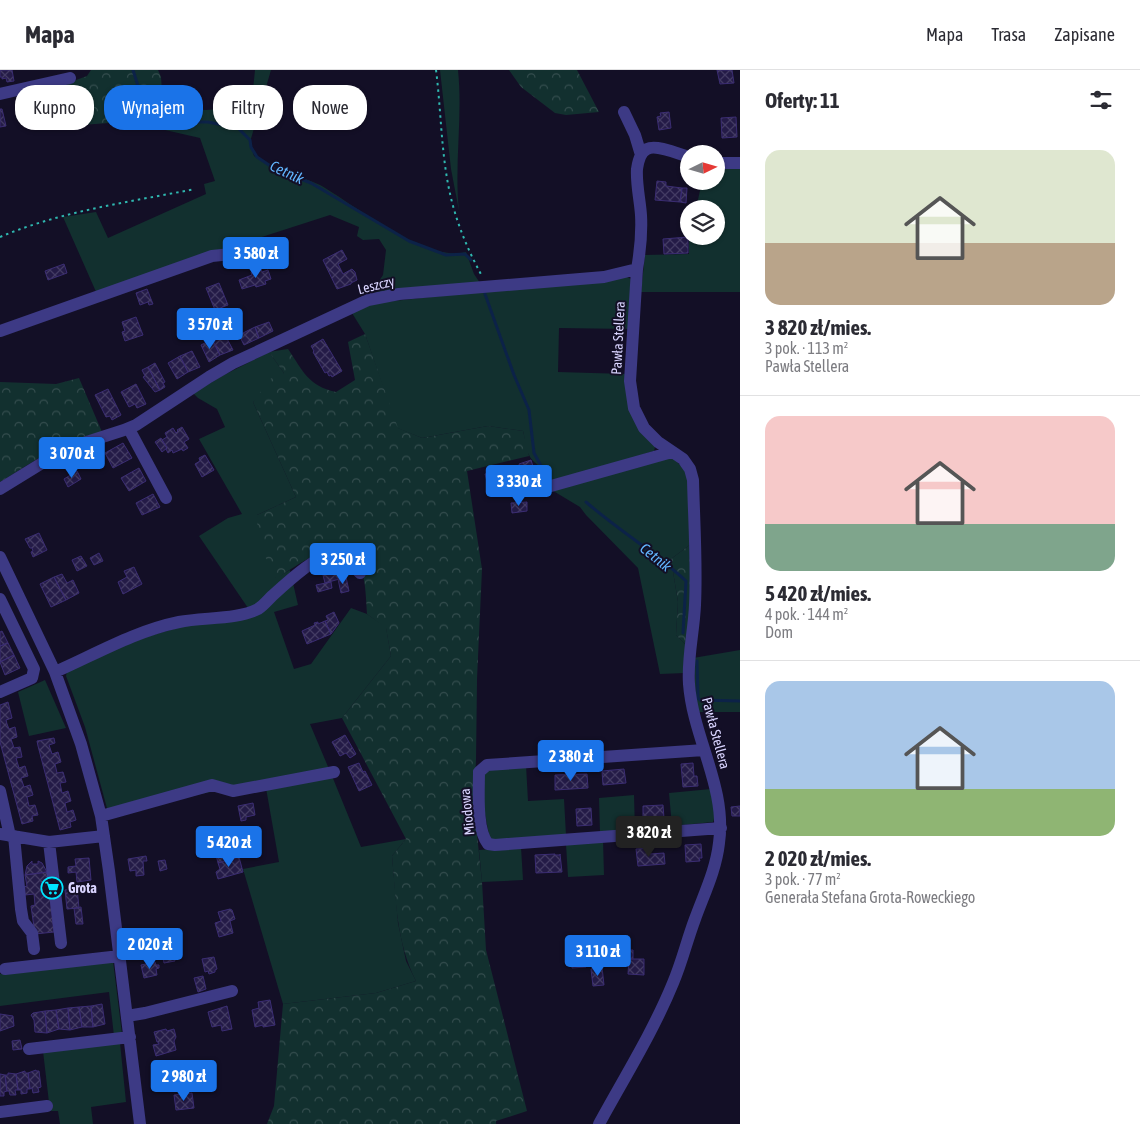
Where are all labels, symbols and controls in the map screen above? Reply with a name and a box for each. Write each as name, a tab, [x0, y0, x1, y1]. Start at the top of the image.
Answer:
text: Mapa	[25, 21, 75, 48]
text: Mapa	[926, 24, 963, 45]
text: Trasa	[991, 24, 1026, 45]
text: Zapisane	[1054, 24, 1115, 45]
chip: Kupno	[15, 85, 94, 130]
chip: Wynajem	[104, 85, 203, 130]
chip: Filtry	[213, 85, 283, 130]
chip: Nowe	[293, 85, 367, 130]
icon: filters	[1087, 86, 1115, 114]
text: Oferty: 11	[765, 88, 840, 112]
north arrow	[680, 145, 725, 190]
map controls	[680, 145, 725, 245]
water label: Cetnik	[267, 157, 307, 187]
icon: home	[895, 183, 985, 273]
button: layers	[680, 200, 725, 245]
pin: 3 580 zł	[204, 236, 308, 279]
text: 3 580 zł	[234, 244, 278, 262]
street label: Leszczy	[356, 273, 396, 297]
street label: Pawła Stellera	[608, 301, 628, 375]
pin: 3 570 zł	[158, 308, 262, 350]
text: 3 570 zł	[188, 315, 232, 333]
text: 3 820 zł/mies.	[765, 315, 871, 339]
text: 3 pok. · 113 m²	[765, 339, 848, 357]
text: Pawła Stellera	[765, 357, 849, 375]
pin: 3 070 zł	[20, 436, 124, 479]
text: 3 070 zł	[50, 444, 94, 462]
icon: home	[895, 448, 985, 538]
pin: 3 330 zł	[467, 464, 571, 507]
text: 3 330 zł	[497, 472, 541, 490]
water label: Cetnik	[637, 539, 675, 575]
pin: 3 250 zł	[291, 542, 395, 585]
text: 3 250 zł	[321, 550, 365, 568]
text: 5 420 zł/mies.	[765, 581, 871, 605]
text: 4 pok. · 144 m²	[765, 605, 848, 623]
text: Dom	[765, 623, 793, 641]
street label: Pawła Stellera	[699, 695, 733, 771]
icon: home	[895, 713, 985, 803]
pin: 2 380 zł	[519, 740, 623, 782]
text: 2 380 zł	[549, 747, 593, 765]
street label: Miodowa	[457, 788, 477, 836]
pin: 3 820 zł	[597, 816, 701, 858]
text: 3 820 zł	[627, 823, 671, 841]
pin: 5 420 zł	[177, 826, 281, 868]
text: 5 420 zł	[207, 833, 251, 851]
text: 2 020 zł/mies.	[765, 846, 871, 870]
text: 3 pok. · 77 m²	[765, 870, 841, 888]
supermarket icon: Grota	[40, 876, 64, 900]
place label: Grota	[68, 880, 97, 896]
text: Generała Stefana Grota-Roweckiego	[765, 888, 975, 906]
pin: 2 020 zł	[98, 928, 202, 970]
pin: 3 110 zł	[546, 934, 650, 977]
text: 2 020 zł	[128, 935, 172, 953]
text: 3 110 zł	[576, 942, 620, 960]
pin: 2 980 zł	[132, 1060, 236, 1102]
text: 2 980 zł	[162, 1067, 206, 1085]

